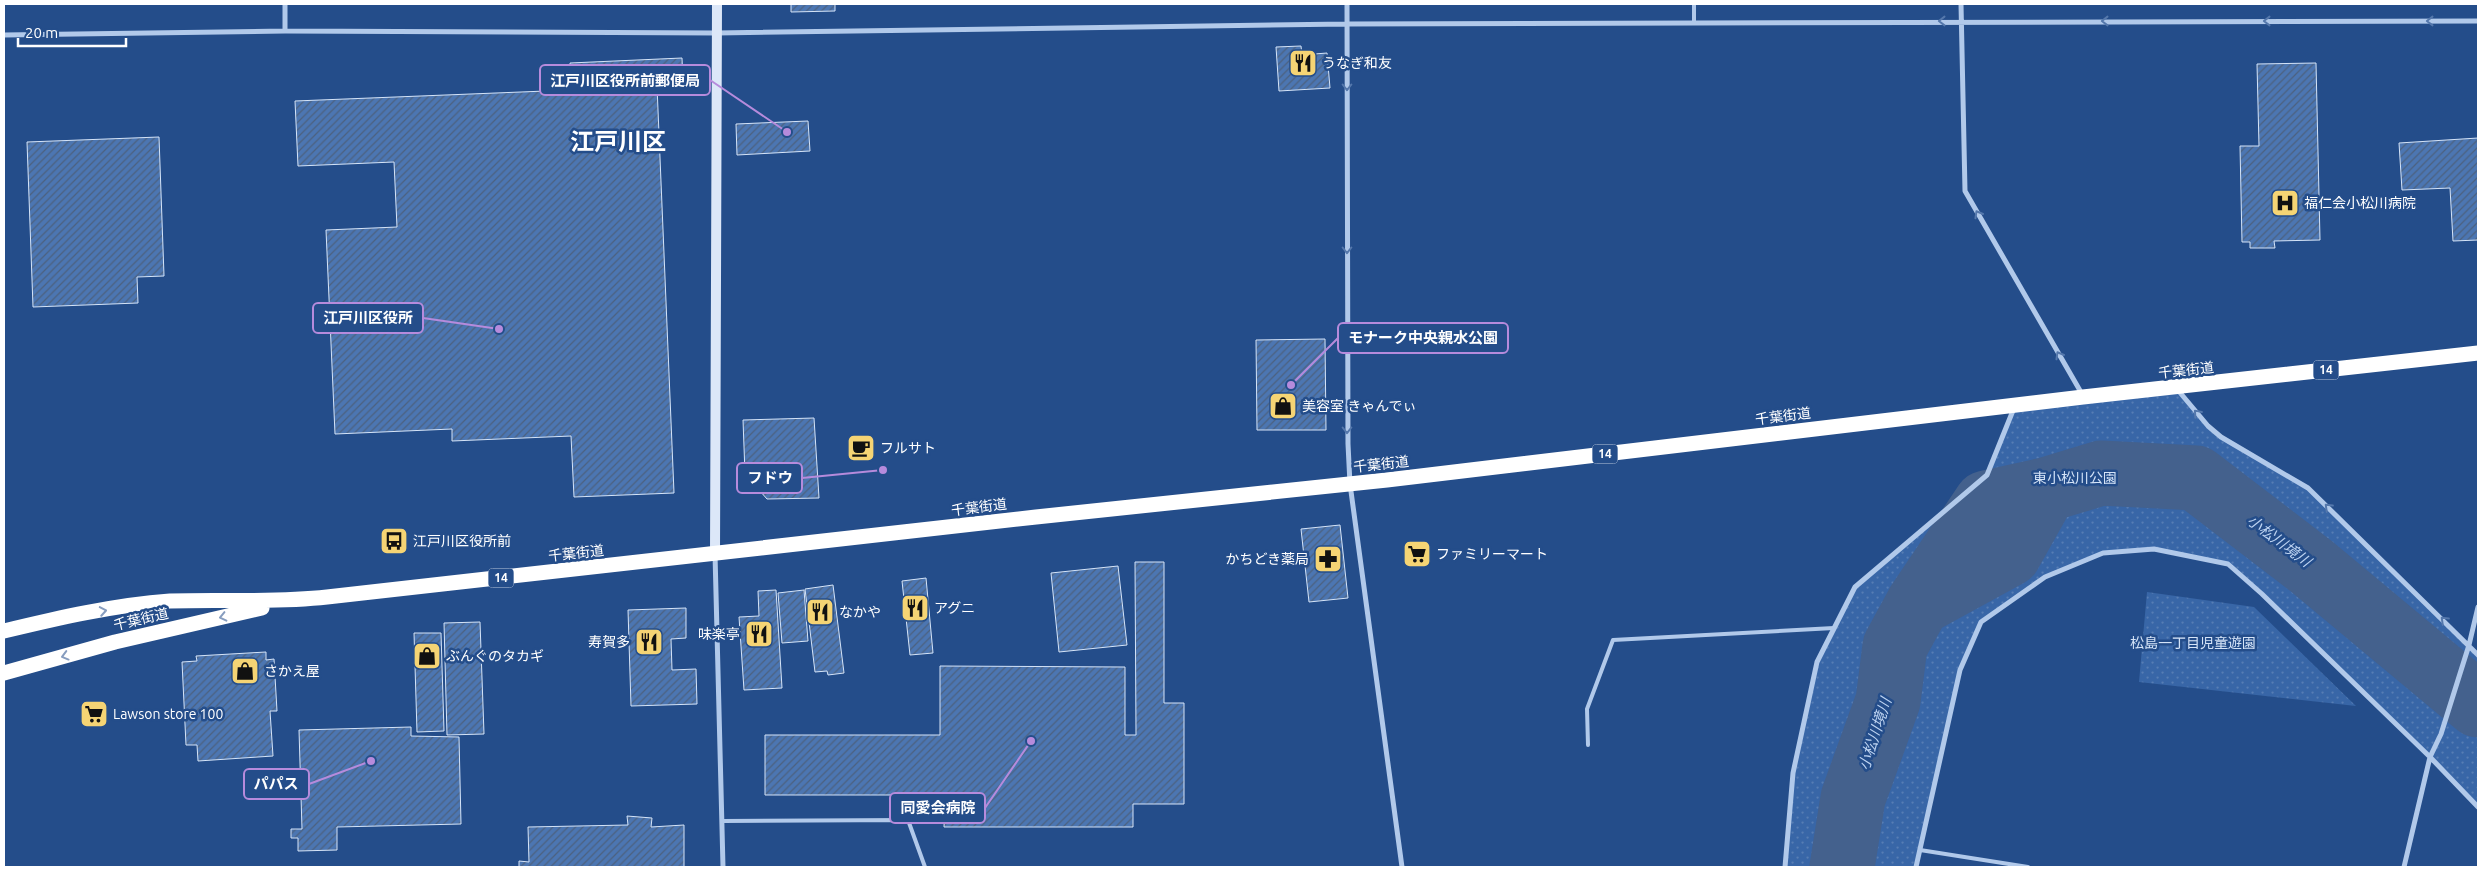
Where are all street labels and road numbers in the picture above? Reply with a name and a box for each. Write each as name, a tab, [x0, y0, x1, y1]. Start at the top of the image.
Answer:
street label: 千葉街道	[2157, 359, 2215, 381]
road number: 14	[2314, 360, 2338, 380]
street label: 千葉街道	[1754, 405, 1812, 427]
road number: 14	[1592, 444, 1618, 464]
street label: 千葉街道	[1352, 453, 1410, 475]
street label: 千葉街道	[950, 496, 1008, 518]
street label: 千葉街道	[547, 542, 605, 564]
road number: 14	[488, 568, 514, 588]
street label: 千葉街道	[112, 605, 170, 633]

